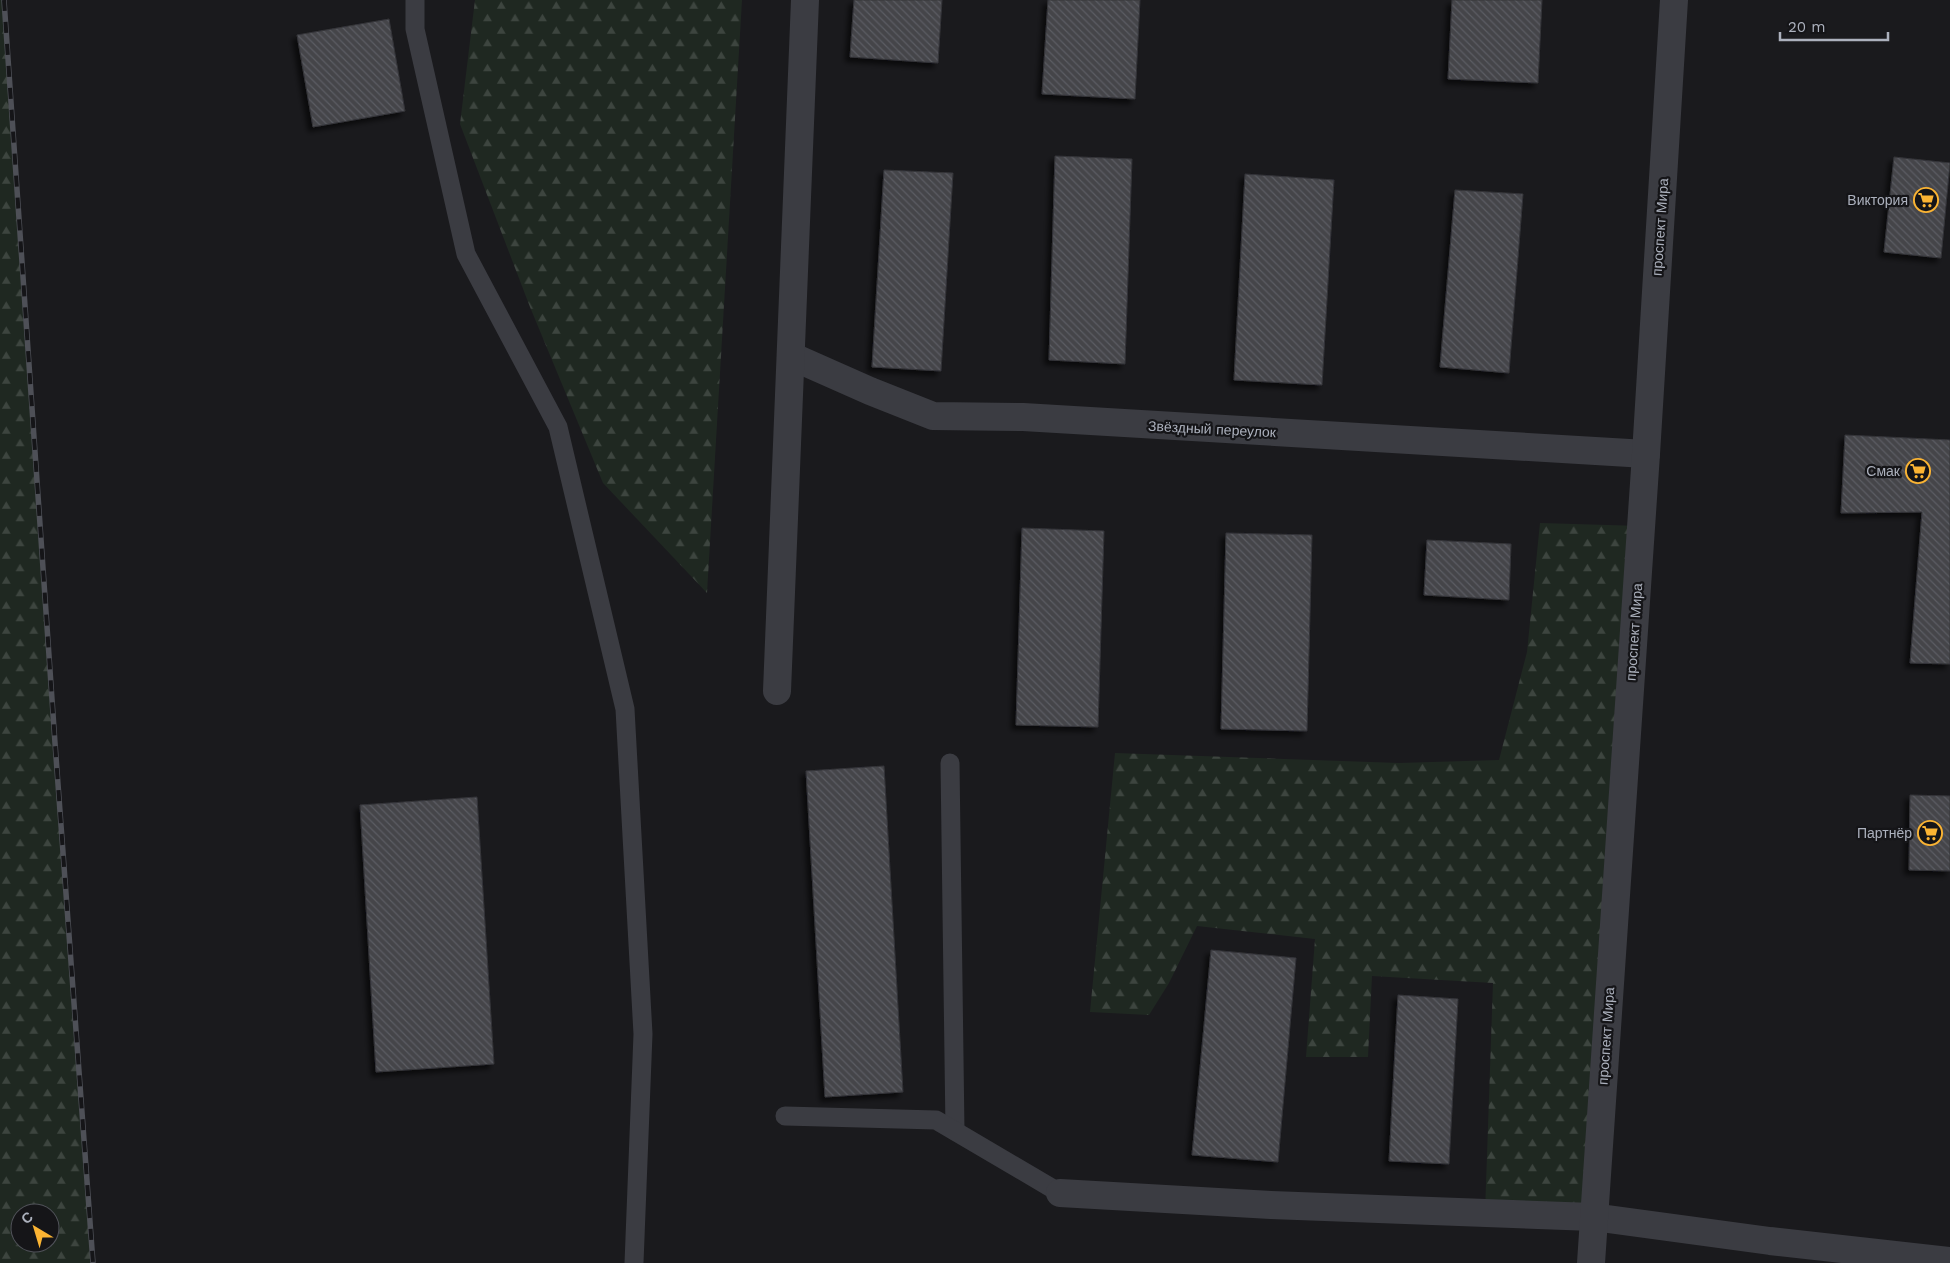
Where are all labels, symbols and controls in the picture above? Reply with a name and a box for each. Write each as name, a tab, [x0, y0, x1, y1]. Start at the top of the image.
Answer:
scale bar	[1780, 10, 1888, 42]
text: 20 m	[1788, 18, 1826, 36]
street label: проспект Мира	[1649, 177, 1671, 276]
supermarket icon: Виктория	[1913, 187, 1939, 213]
place label: Виктория	[1847, 192, 1908, 208]
street label: Звёздный переулок	[1148, 418, 1277, 440]
supermarket icon: Смак	[1905, 458, 1931, 484]
place label: Смак	[1866, 463, 1901, 479]
street label: проспект Мира	[1623, 582, 1645, 681]
supermarket icon: Партнёр	[1917, 820, 1943, 846]
place label: Партнёр	[1857, 825, 1912, 841]
street label: проспект Мира	[1595, 986, 1617, 1085]
north arrow	[10, 1203, 60, 1253]
text: С	[18, 1208, 36, 1227]

